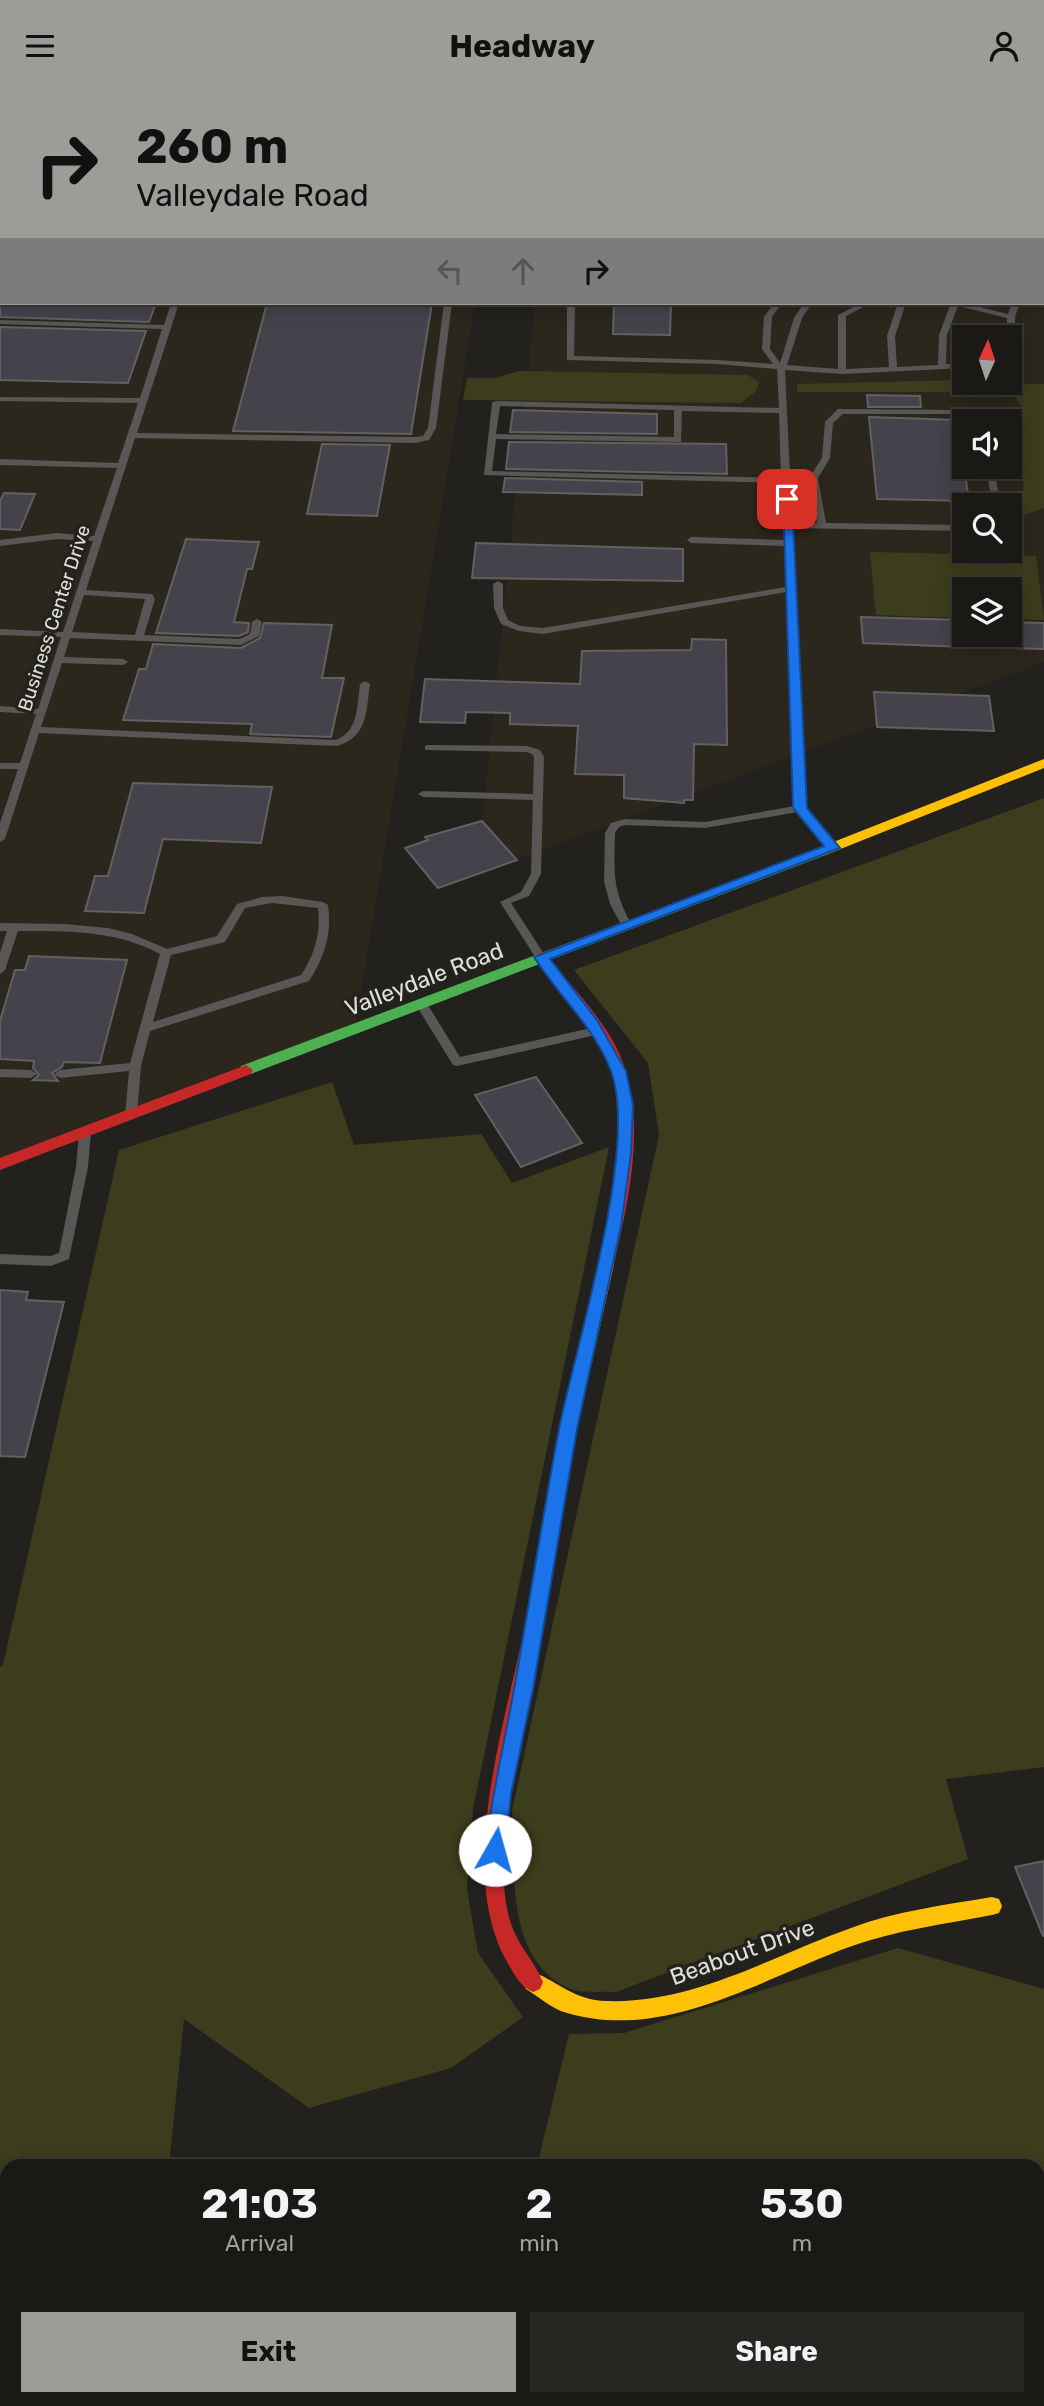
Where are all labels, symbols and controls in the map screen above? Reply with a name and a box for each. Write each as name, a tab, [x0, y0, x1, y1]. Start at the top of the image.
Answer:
icon: menu	[21, 27, 59, 65]
text: Headway	[449, 27, 595, 65]
icon: person	[985, 27, 1023, 65]
text: 260 m	[136, 117, 288, 175]
icon: right	[21, 119, 112, 210]
text: Valleydale Road	[136, 176, 369, 214]
icon: left	[431, 252, 469, 290]
icon: ahead	[504, 252, 542, 290]
icon: right	[577, 252, 615, 290]
north arrow	[952, 325, 1022, 395]
map controls	[952, 325, 1022, 647]
button: sound	[952, 409, 1022, 479]
pin	[757, 469, 817, 529]
icon: arrive	[768, 480, 806, 518]
button: search	[952, 493, 1022, 563]
street label: Business Center Drive	[13, 522, 95, 714]
button: layers	[952, 577, 1022, 647]
street label: Valleydale Road	[341, 936, 507, 1022]
position arrow	[458, 1813, 532, 1887]
street label: Beabout Drive	[666, 1913, 818, 1991]
text: 21:03	[201, 2179, 318, 2229]
text: 2	[525, 2179, 553, 2229]
text: 530	[760, 2179, 844, 2229]
text: Arrival	[225, 2229, 294, 2257]
text: min	[519, 2229, 559, 2257]
text: m	[792, 2229, 812, 2257]
button: Exit	[21, 2312, 516, 2392]
button: Share	[530, 2312, 1024, 2392]

